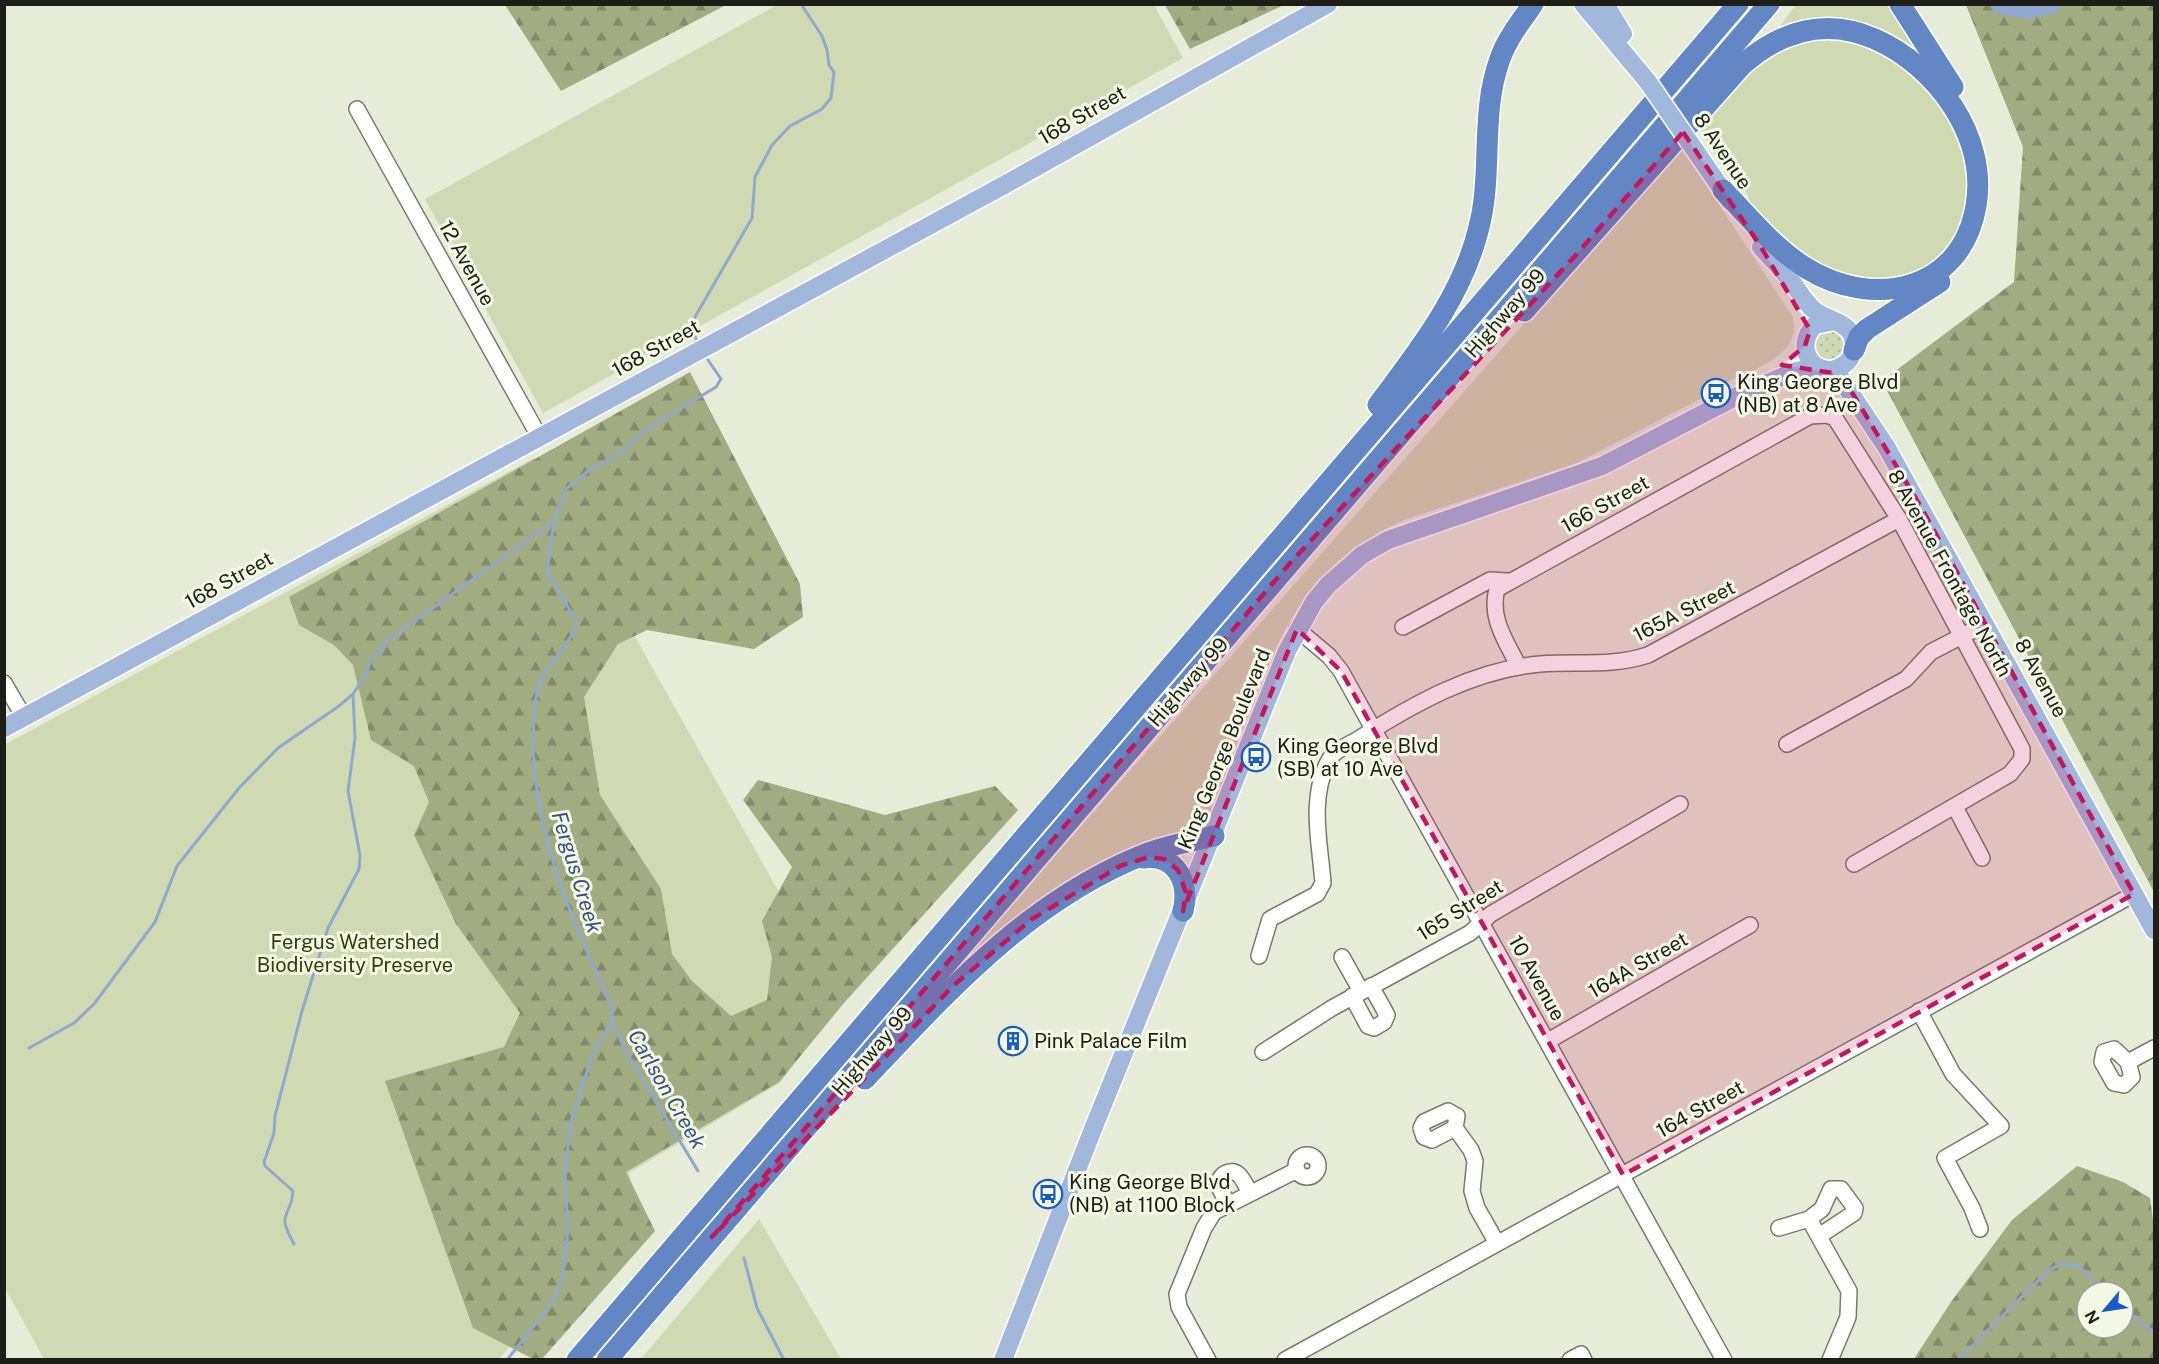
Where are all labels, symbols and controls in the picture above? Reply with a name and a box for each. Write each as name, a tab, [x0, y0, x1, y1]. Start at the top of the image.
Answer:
street label: 168 Street	[1034, 80, 1130, 150]
street label: 8 Avenue	[1689, 108, 1757, 194]
street label: 12 Avenue	[434, 216, 500, 310]
street label: Highway 99	[1460, 264, 1550, 362]
street label: 168 Street	[608, 314, 704, 382]
place label: King George Blvd (NB) at 8 Ave	[1737, 370, 1898, 417]
bus stop icon: King George Blvd (NB) at 8 Ave	[1700, 377, 1732, 409]
street label: 8 Avenue Frontage North	[1883, 465, 2017, 681]
street label: 166 Street	[1557, 470, 1653, 538]
street label: 168 Street	[181, 546, 277, 614]
street label: 165A Street	[1629, 575, 1739, 647]
street label: Highway 99	[1143, 633, 1233, 731]
street label: 8 Avenue	[2010, 634, 2072, 722]
street label: King George Boulevard	[1173, 645, 1275, 853]
place label: King George Blvd (SB) at 10 Ave	[1277, 734, 1438, 781]
bus stop icon: King George Blvd (SB) at 10 Ave	[1240, 741, 1272, 773]
water label: Fergus Creek	[547, 808, 608, 936]
street label: 165 Street	[1413, 874, 1507, 946]
street label: 164A Street	[1584, 927, 1692, 1003]
park label: Fergus Watershed Biodiversity Preserve	[257, 930, 453, 977]
street label: 10 Avenue	[1504, 931, 1570, 1025]
street label: Highway 99	[827, 1002, 917, 1100]
water label: Carlson Creek	[623, 1025, 711, 1154]
building icon: Pink Palace Film	[997, 1025, 1029, 1057]
place label: Pink Palace Film	[1034, 1029, 1187, 1053]
street label: 164 Street	[1652, 1075, 1748, 1143]
place label: King George Blvd (NB) at 1100 Block	[1069, 1170, 1235, 1217]
bus stop icon: King George Blvd (NB) at 1100 Block	[1032, 1178, 1064, 1210]
north arrow	[2075, 1280, 2135, 1340]
text: N	[2081, 1307, 2104, 1327]

